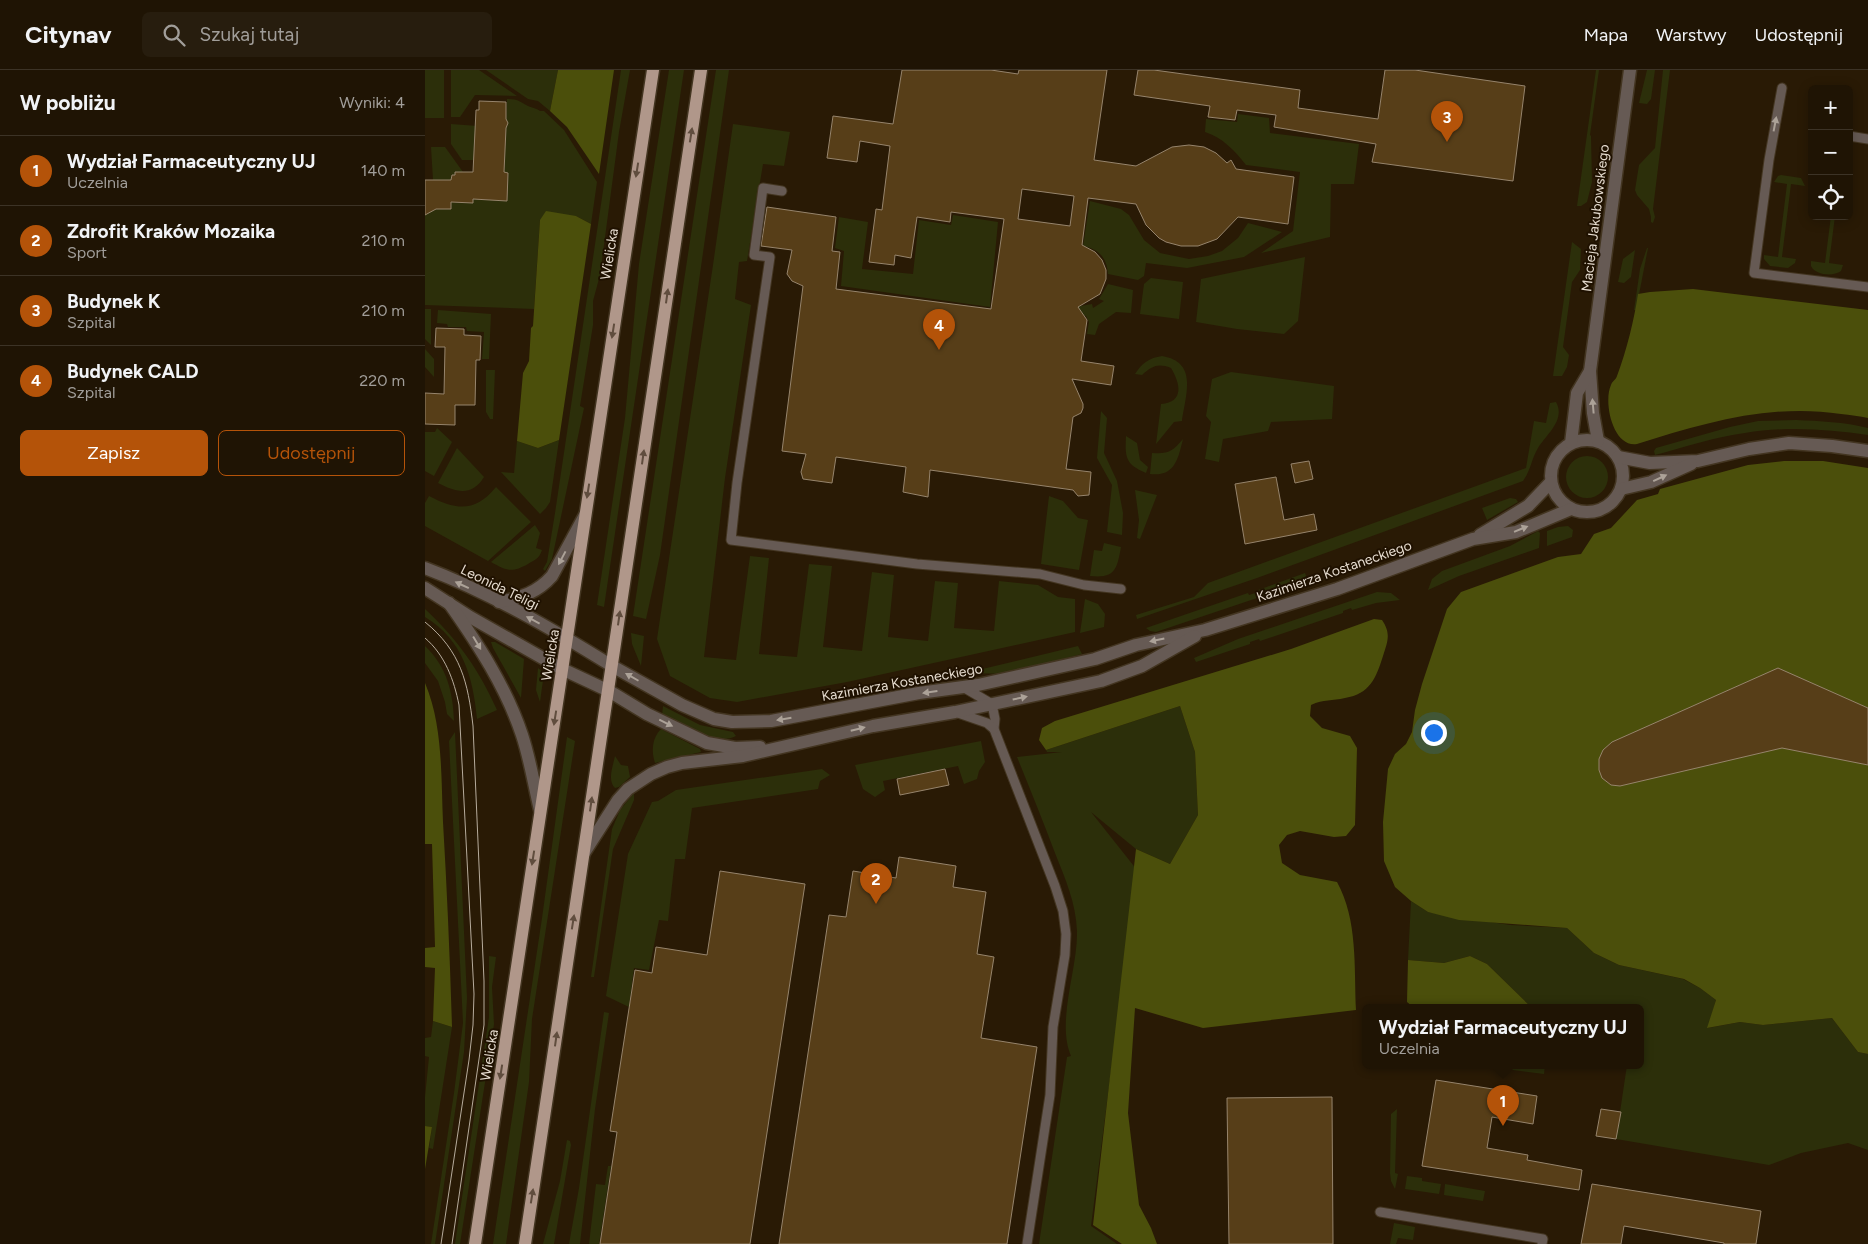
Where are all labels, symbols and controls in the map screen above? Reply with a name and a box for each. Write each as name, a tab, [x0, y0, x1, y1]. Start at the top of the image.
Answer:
search box	[142, 12, 492, 57]
text: Citynav	[25, 20, 112, 49]
icon: search	[160, 21, 188, 49]
text: Szukaj tutaj	[200, 23, 299, 46]
text: Mapa	[1584, 24, 1628, 46]
text: Warstwy	[1656, 24, 1727, 46]
text: Udostępnij	[1755, 24, 1843, 46]
map controls	[1808, 85, 1853, 220]
button: +	[1808, 85, 1853, 130]
text: W pobliżu	[20, 90, 116, 115]
text: Wyniki: 4	[339, 93, 405, 112]
pin: 3	[1431, 101, 1463, 142]
one-way arrow	[1772, 116, 1780, 132]
one-way arrow	[687, 127, 695, 143]
button: −	[1808, 130, 1853, 175]
street label: Macieja Jakubowskiego	[1578, 143, 1613, 293]
text: Wydział Farmaceutyczny UJ	[67, 150, 315, 173]
text: 1	[33, 161, 39, 180]
text: 140 m	[361, 161, 405, 180]
one-way arrow	[633, 162, 641, 178]
text: Uczelnia	[67, 173, 128, 192]
button: locate	[1808, 175, 1853, 220]
text: Zdrofit Kraków Mozaika	[67, 220, 275, 243]
street label: Wielicka	[597, 227, 622, 281]
text: 2	[31, 231, 41, 250]
text: 210 m	[362, 231, 405, 250]
text: Sport	[67, 243, 107, 262]
one-way arrow	[663, 288, 671, 304]
text: Budynek K	[67, 290, 160, 313]
text: 3	[32, 301, 40, 320]
text: 210 m	[362, 301, 405, 320]
pin: 4	[923, 309, 955, 350]
text: Szpital	[67, 313, 116, 332]
one-way arrow	[608, 323, 616, 339]
text: Budynek CALD	[67, 360, 199, 383]
text: 4	[31, 371, 41, 390]
text: 220 m	[359, 371, 405, 390]
text: Szpital	[67, 383, 116, 402]
one-way arrow	[1589, 398, 1597, 414]
button: Zapisz	[20, 430, 208, 476]
button: Udostępnij	[218, 430, 405, 476]
one-way arrow	[639, 448, 647, 464]
one-way arrow	[1653, 473, 1667, 481]
one-way arrow	[584, 484, 592, 500]
one-way arrow	[1514, 525, 1529, 533]
street label: Kazimierza Kostaneckiego	[1254, 537, 1414, 606]
one-way arrow	[558, 551, 566, 565]
street label: Leonida Teligi	[458, 561, 542, 614]
one-way arrow	[455, 580, 469, 588]
one-way arrow	[616, 609, 624, 625]
one-way arrow	[526, 616, 541, 624]
street label: Wielicka	[538, 628, 563, 682]
one-way arrow	[1150, 636, 1165, 644]
one-way arrow	[472, 637, 481, 650]
street label: Kazimierza Kostaneckiego	[820, 660, 984, 705]
one-way arrow	[626, 673, 639, 682]
one-way arrow	[922, 688, 938, 696]
one-way arrow	[1012, 694, 1027, 702]
one-way arrow	[550, 710, 558, 726]
one-way arrow	[776, 715, 792, 723]
one-way arrow	[659, 719, 673, 727]
your location	[1421, 720, 1447, 746]
one-way arrow	[851, 725, 866, 733]
one-way arrow	[587, 796, 595, 812]
one-way arrow	[528, 850, 536, 866]
pin: 2	[860, 863, 892, 904]
one-way arrow	[569, 914, 577, 930]
popup	[1362, 1004, 1644, 1069]
text: Wydział Farmaceutyczny UJ	[1379, 1016, 1627, 1039]
street label: Wielicka	[477, 1028, 502, 1082]
one-way arrow	[552, 1031, 560, 1047]
text: Uczelnia	[1379, 1039, 1440, 1058]
one-way arrow	[497, 1064, 505, 1080]
pin: 1	[1487, 1085, 1519, 1126]
one-way arrow	[528, 1187, 536, 1203]

